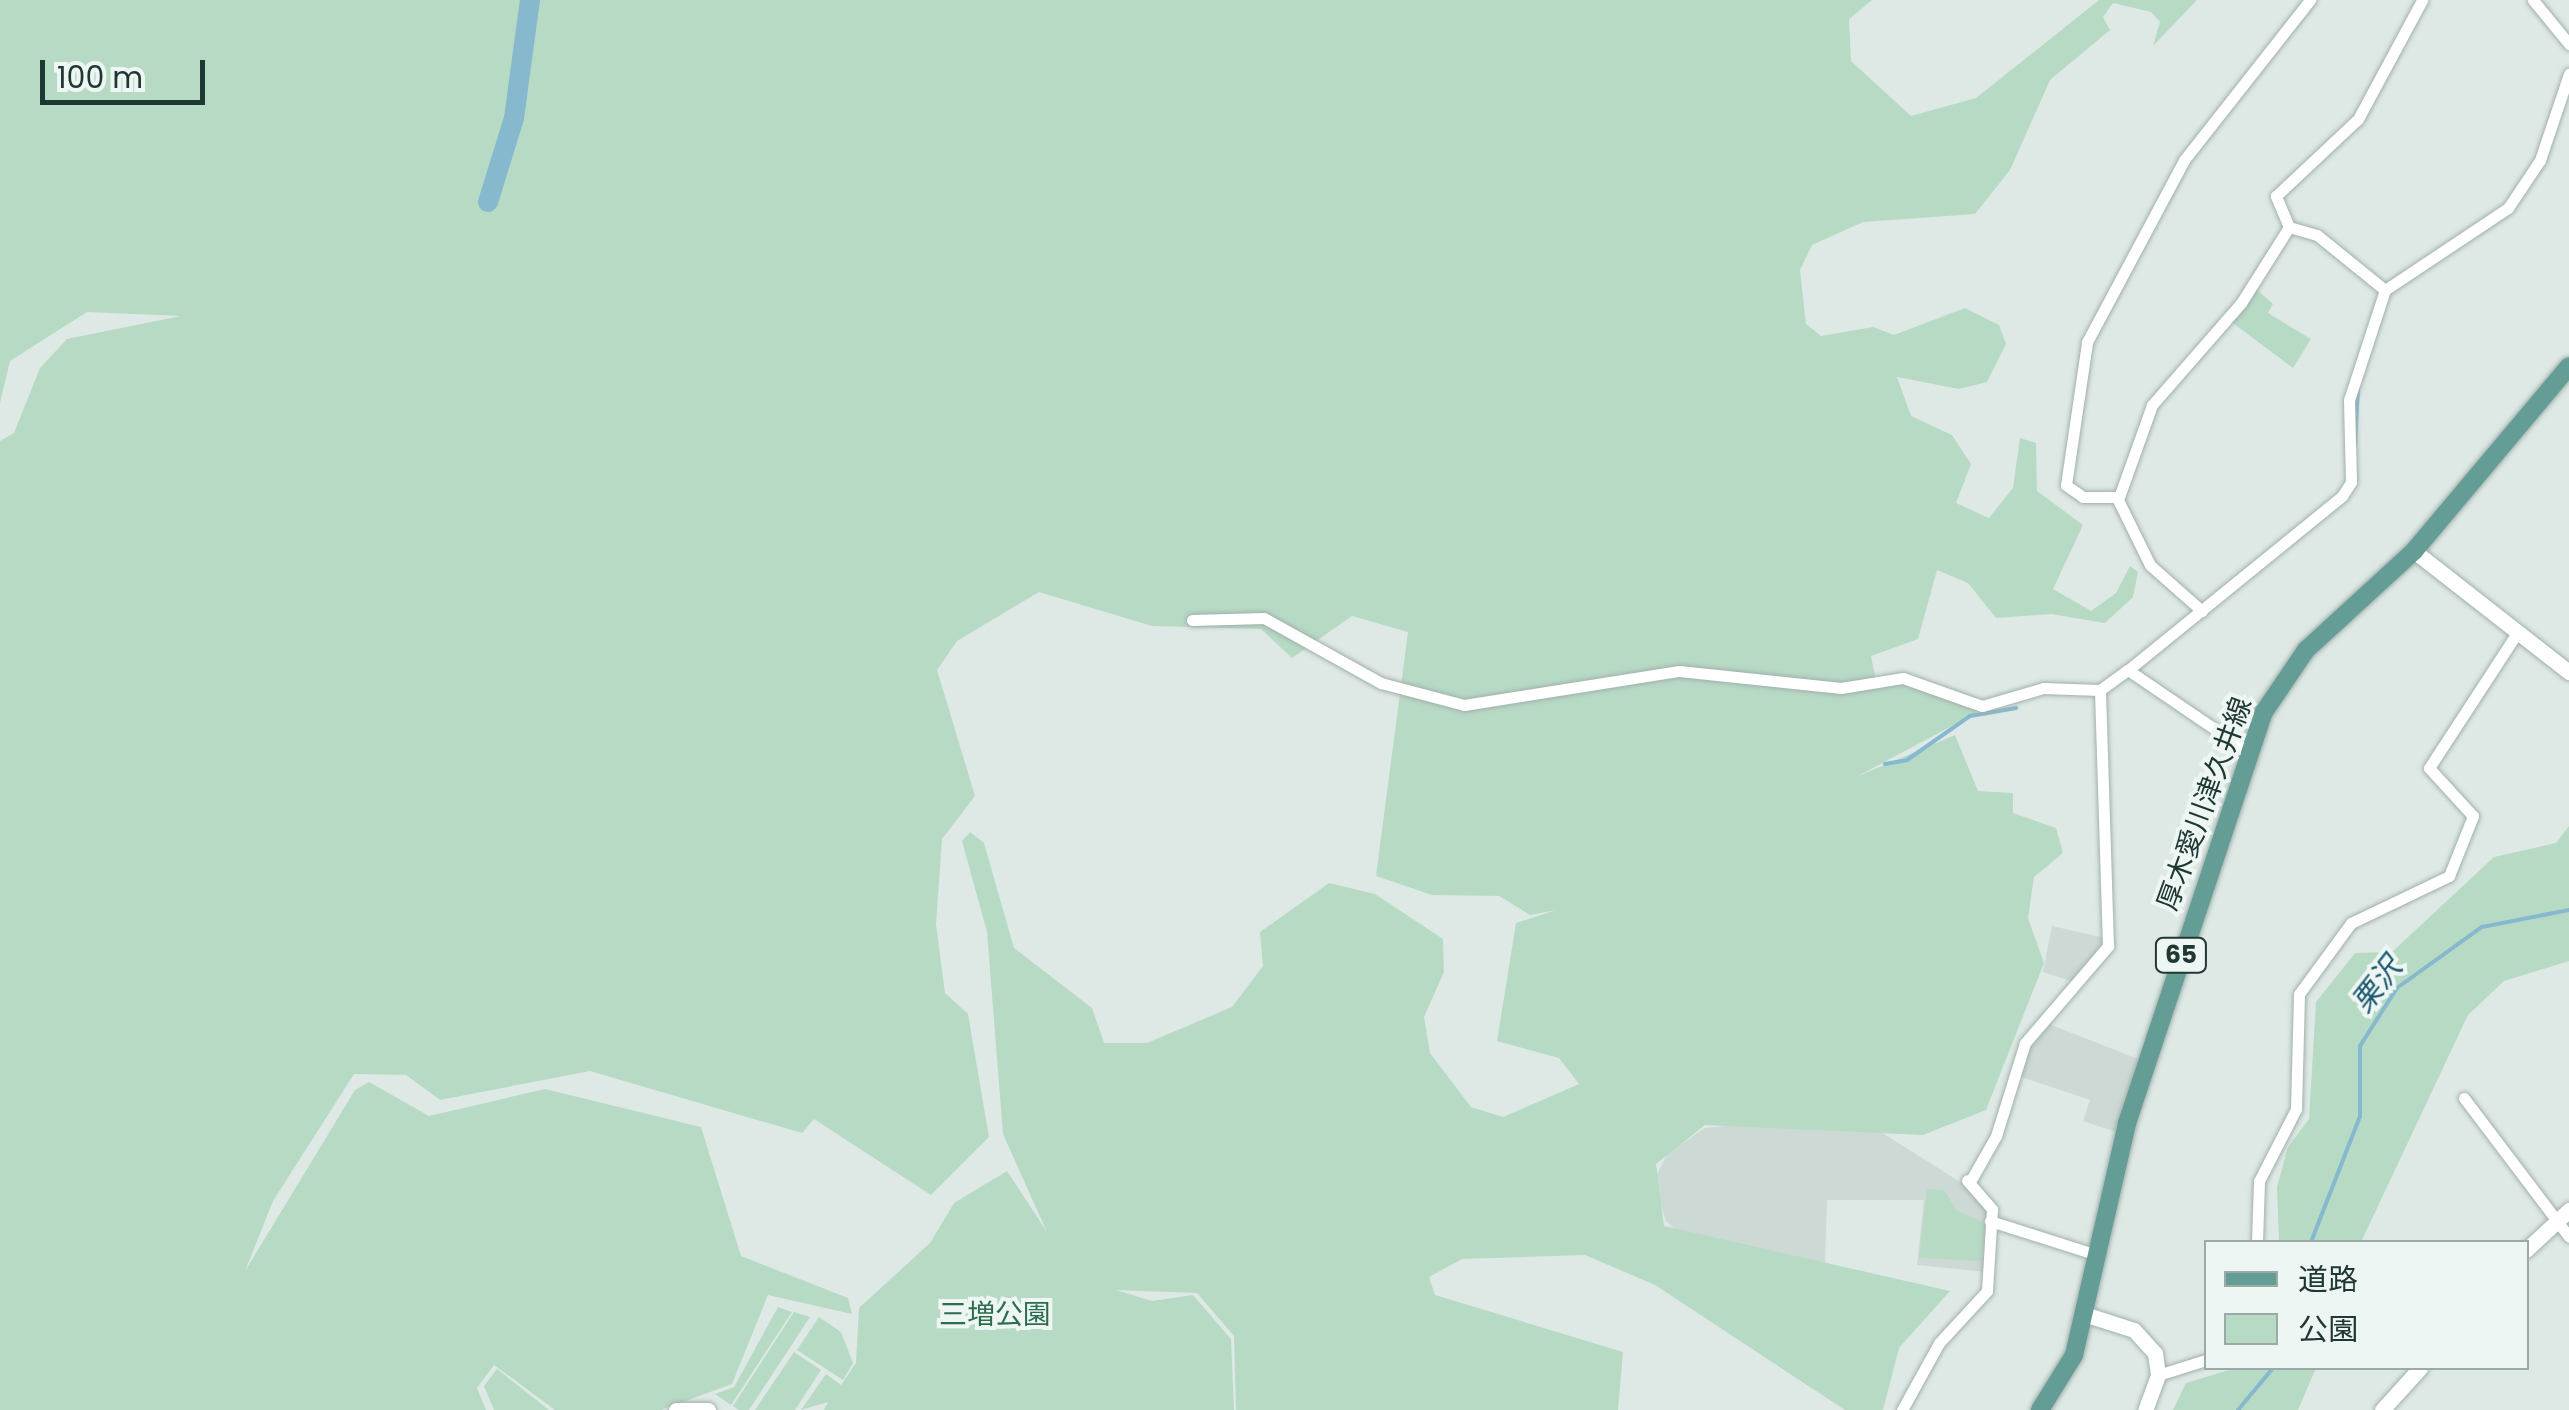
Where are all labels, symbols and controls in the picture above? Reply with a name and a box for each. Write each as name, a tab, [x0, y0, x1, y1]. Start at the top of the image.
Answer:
scale bar	[45, 40, 210, 102]
text: 100 m	[57, 56, 143, 99]
street label: 厚木愛川津久井線	[2151, 693, 2259, 915]
road number: 65	[2154, 935, 2208, 975]
water label: 栗沢	[2344, 950, 2410, 1020]
legend	[2204, 1240, 2529, 1370]
text: 道路	[2298, 1258, 2358, 1301]
park label: 三増公園	[939, 1298, 1051, 1332]
text: 公園	[2298, 1308, 2358, 1351]

